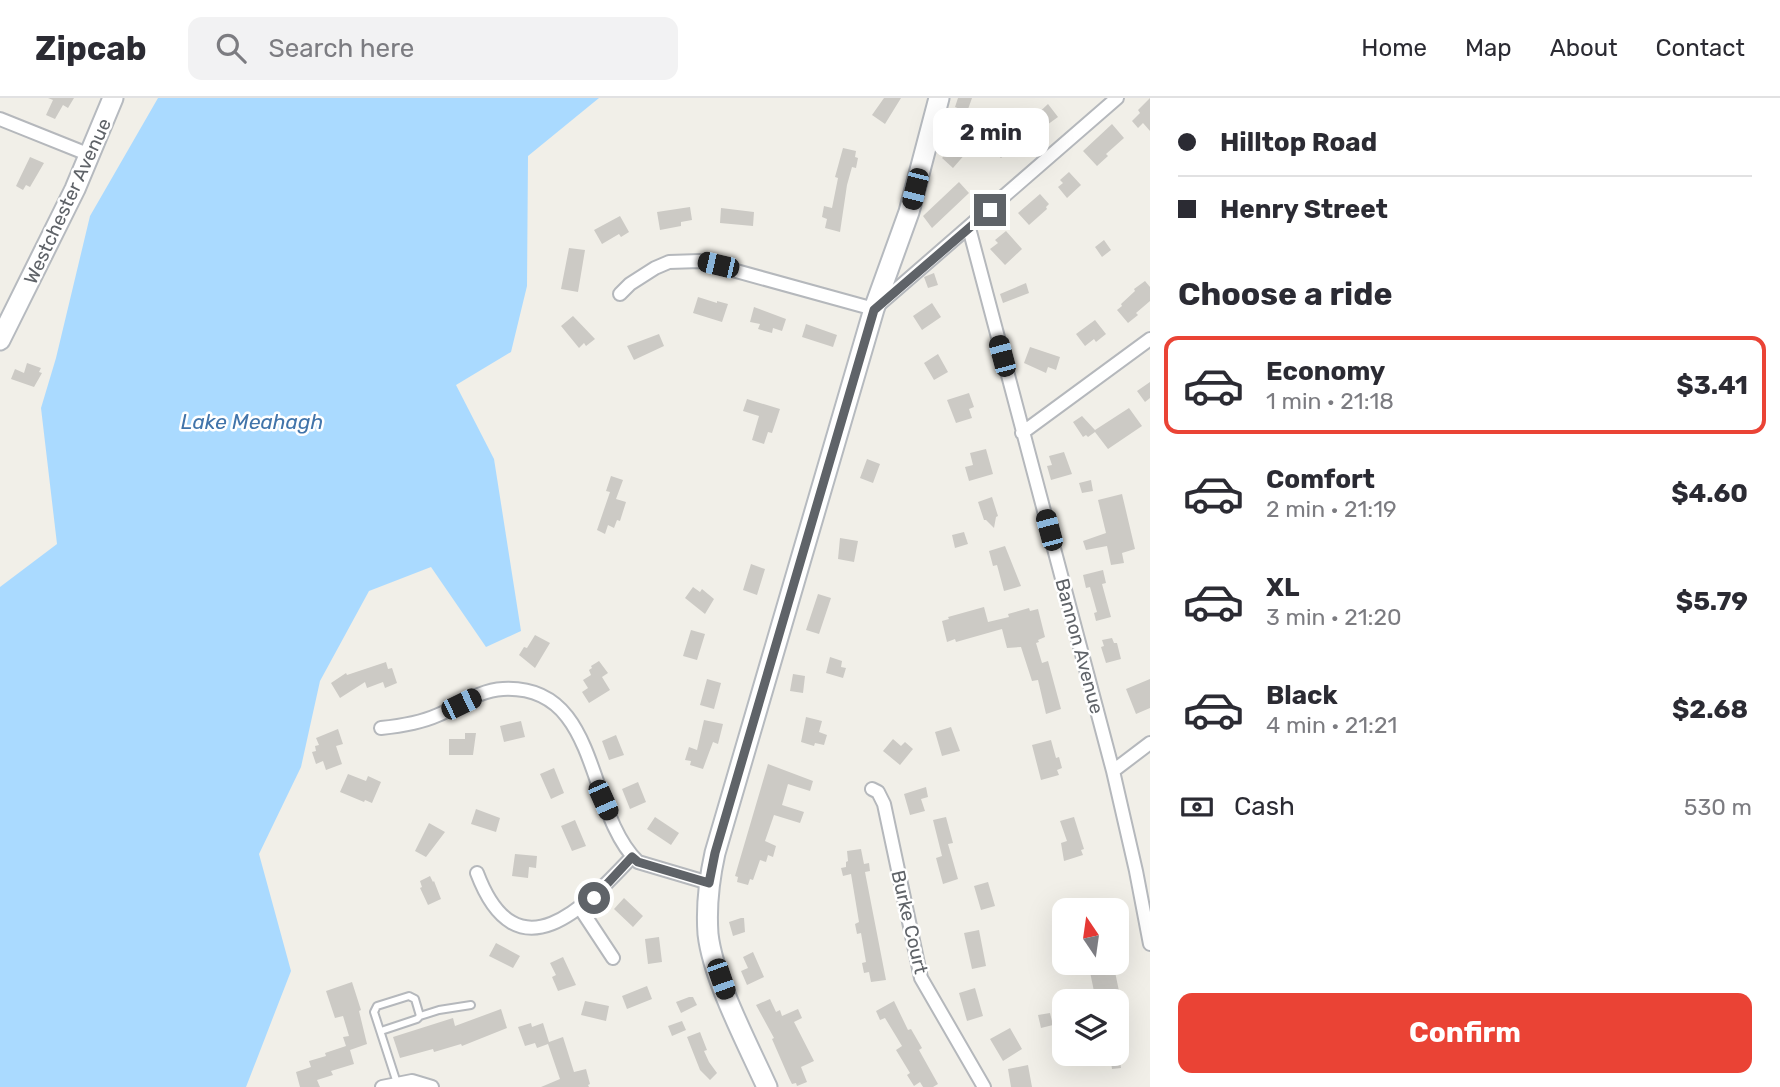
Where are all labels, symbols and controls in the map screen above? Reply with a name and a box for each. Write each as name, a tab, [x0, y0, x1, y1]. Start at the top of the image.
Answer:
search box	[188, 17, 678, 80]
text: Zipcab	[35, 29, 146, 68]
icon: search	[212, 29, 250, 67]
text: Search here	[268, 33, 414, 64]
text: Home	[1361, 34, 1427, 62]
text: Map	[1465, 34, 1512, 62]
text: About	[1550, 34, 1618, 62]
text: Contact	[1656, 34, 1745, 62]
callout: 2 min	[932, 108, 1048, 158]
street label: Westchester Avenue	[19, 115, 116, 288]
text: 2 min	[960, 118, 1022, 146]
text: Hilltop Road	[1220, 127, 1377, 158]
car	[900, 166, 931, 212]
route end	[974, 194, 1006, 226]
text: Henry Street	[1220, 194, 1388, 225]
car	[696, 250, 741, 280]
text: Choose a ride	[1178, 275, 1392, 313]
car	[987, 333, 1018, 379]
icon: car	[1182, 354, 1245, 417]
text: Economy	[1266, 356, 1385, 387]
text: $3.41	[1676, 370, 1748, 401]
text: 1 min · 21:18	[1266, 387, 1394, 415]
water label: Lake Meahagh	[181, 409, 323, 434]
icon: car	[1182, 462, 1245, 525]
text: Comfort	[1266, 464, 1375, 495]
text: $4.60	[1671, 478, 1748, 509]
text: 2 min · 21:19	[1266, 495, 1397, 523]
car	[1034, 507, 1065, 553]
icon: car	[1182, 570, 1245, 633]
text: XL	[1266, 572, 1299, 603]
street label: Bannon Avenue	[1050, 576, 1109, 716]
text: $5.79	[1676, 586, 1748, 617]
text: 3 min · 21:20	[1266, 603, 1402, 631]
icon: car	[1182, 678, 1245, 741]
text: Black	[1266, 680, 1338, 711]
car	[438, 685, 485, 723]
text: $2.68	[1672, 694, 1748, 725]
text: 4 min · 21:21	[1266, 711, 1397, 739]
car	[585, 777, 622, 823]
icon: cash	[1178, 788, 1216, 826]
text: Cash	[1234, 791, 1295, 822]
text: 530 m	[1684, 793, 1752, 821]
street label: Burke Court	[886, 868, 933, 977]
route start	[578, 882, 610, 914]
north arrow	[1052, 898, 1129, 975]
map controls	[1052, 898, 1129, 1066]
car	[705, 956, 738, 1002]
button: layers	[1052, 989, 1129, 1066]
button: Confirm	[1178, 993, 1752, 1073]

